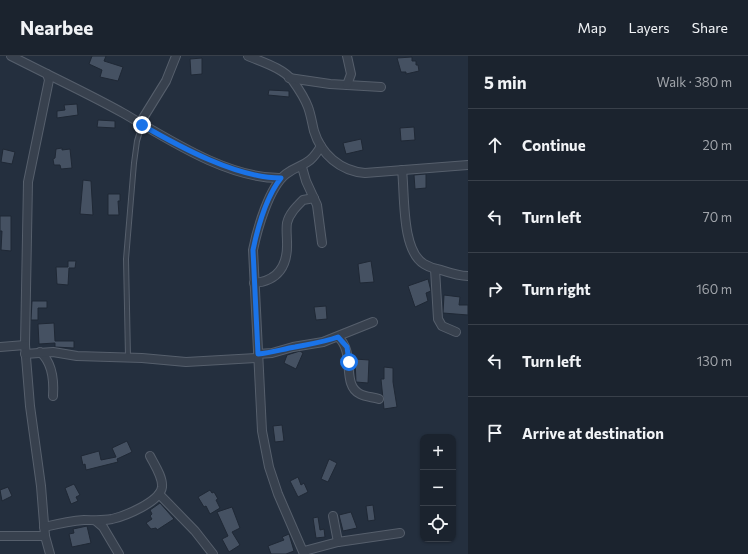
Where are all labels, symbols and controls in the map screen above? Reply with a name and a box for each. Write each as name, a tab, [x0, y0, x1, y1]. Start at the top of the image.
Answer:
text: Nearbee	[20, 16, 93, 39]
text: Map	[578, 19, 606, 36]
text: Layers	[628, 19, 670, 36]
text: Share	[692, 19, 728, 36]
text: 5 min	[484, 72, 527, 93]
text: Walk · 380 m	[657, 74, 732, 90]
route end	[133, 116, 151, 134]
icon: ahead	[484, 134, 506, 156]
text: Continue	[522, 136, 586, 154]
text: 20 m	[703, 137, 732, 153]
icon: left	[484, 206, 506, 228]
text: Turn left	[522, 208, 581, 226]
text: 70 m	[703, 209, 732, 225]
icon: right	[484, 278, 506, 300]
text: Turn right	[522, 280, 591, 298]
text: 160 m	[696, 281, 732, 297]
icon: left	[484, 350, 506, 372]
text: Turn left	[522, 352, 581, 370]
route start	[340, 353, 358, 371]
text: 130 m	[697, 353, 732, 369]
icon: arrive	[484, 422, 506, 444]
text: Arrive at destination	[522, 424, 664, 442]
map controls	[420, 434, 456, 542]
button: +	[420, 434, 456, 470]
button: −	[420, 470, 456, 506]
button: locate	[420, 506, 456, 542]

